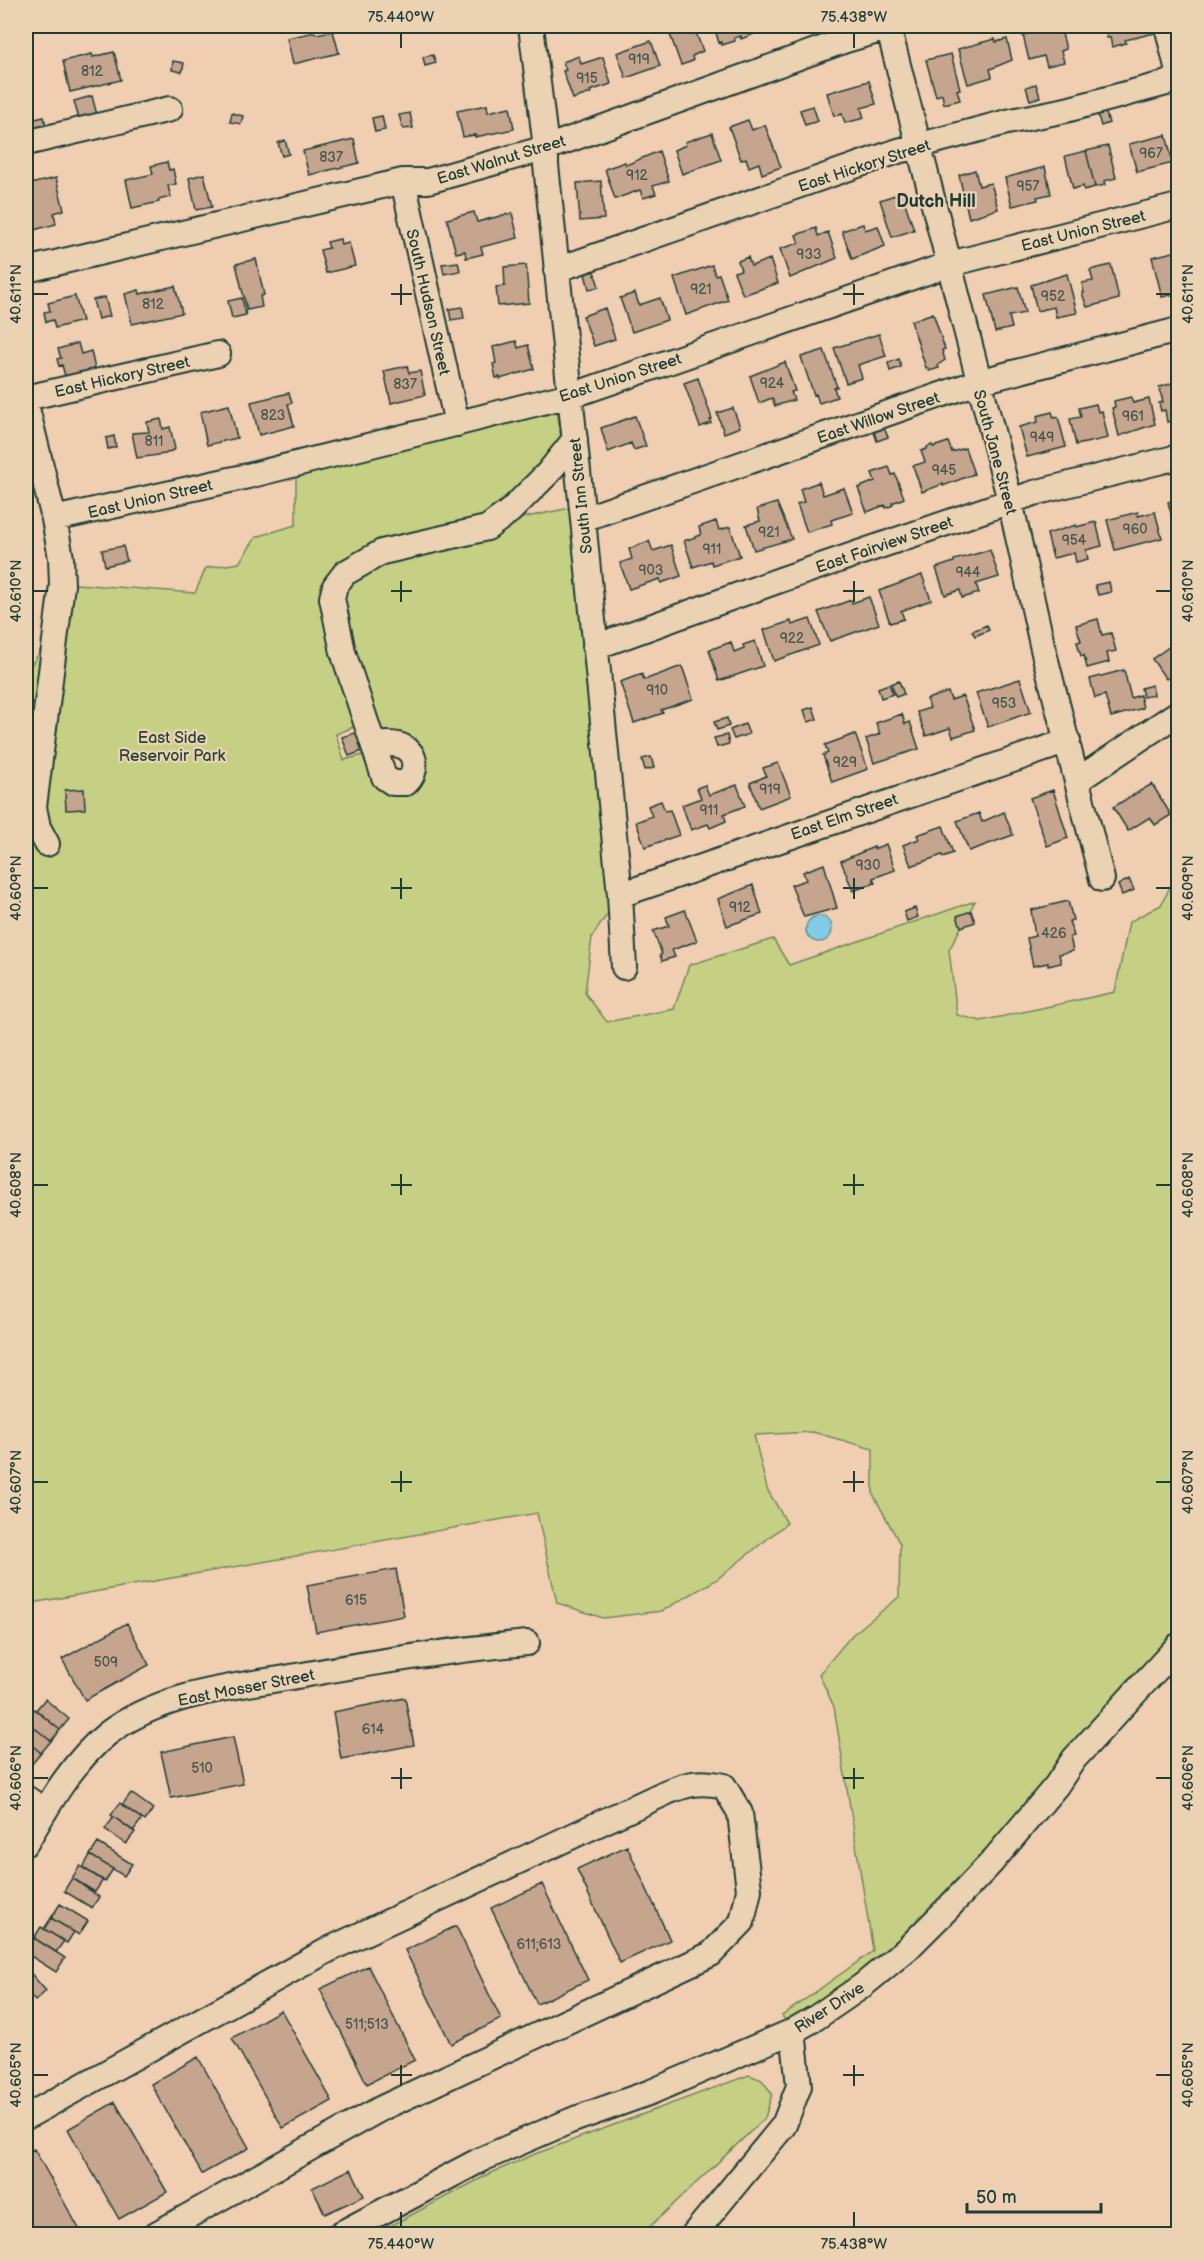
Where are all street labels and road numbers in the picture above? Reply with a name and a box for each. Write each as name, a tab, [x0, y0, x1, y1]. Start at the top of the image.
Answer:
street label: East Walnut Street	[435, 132, 568, 189]
street label: East Hickory Street	[796, 136, 933, 197]
street label: East Union Street	[1019, 207, 1147, 256]
street label: South Hudson Street	[401, 227, 454, 377]
street label: East Union Street	[557, 350, 684, 407]
street label: East Hickory Street	[53, 353, 192, 402]
street label: South Jane Street	[969, 388, 1020, 517]
street label: East Willow Street	[815, 389, 942, 448]
street label: South Inn Street	[566, 437, 597, 555]
street label: East Union Street	[86, 476, 215, 523]
street label: East Fairview Street	[813, 513, 956, 578]
street label: East Elm Street	[788, 790, 901, 845]
street label: East Mosser Street	[176, 1666, 316, 1711]
street label: River Drive	[791, 1978, 869, 2038]

